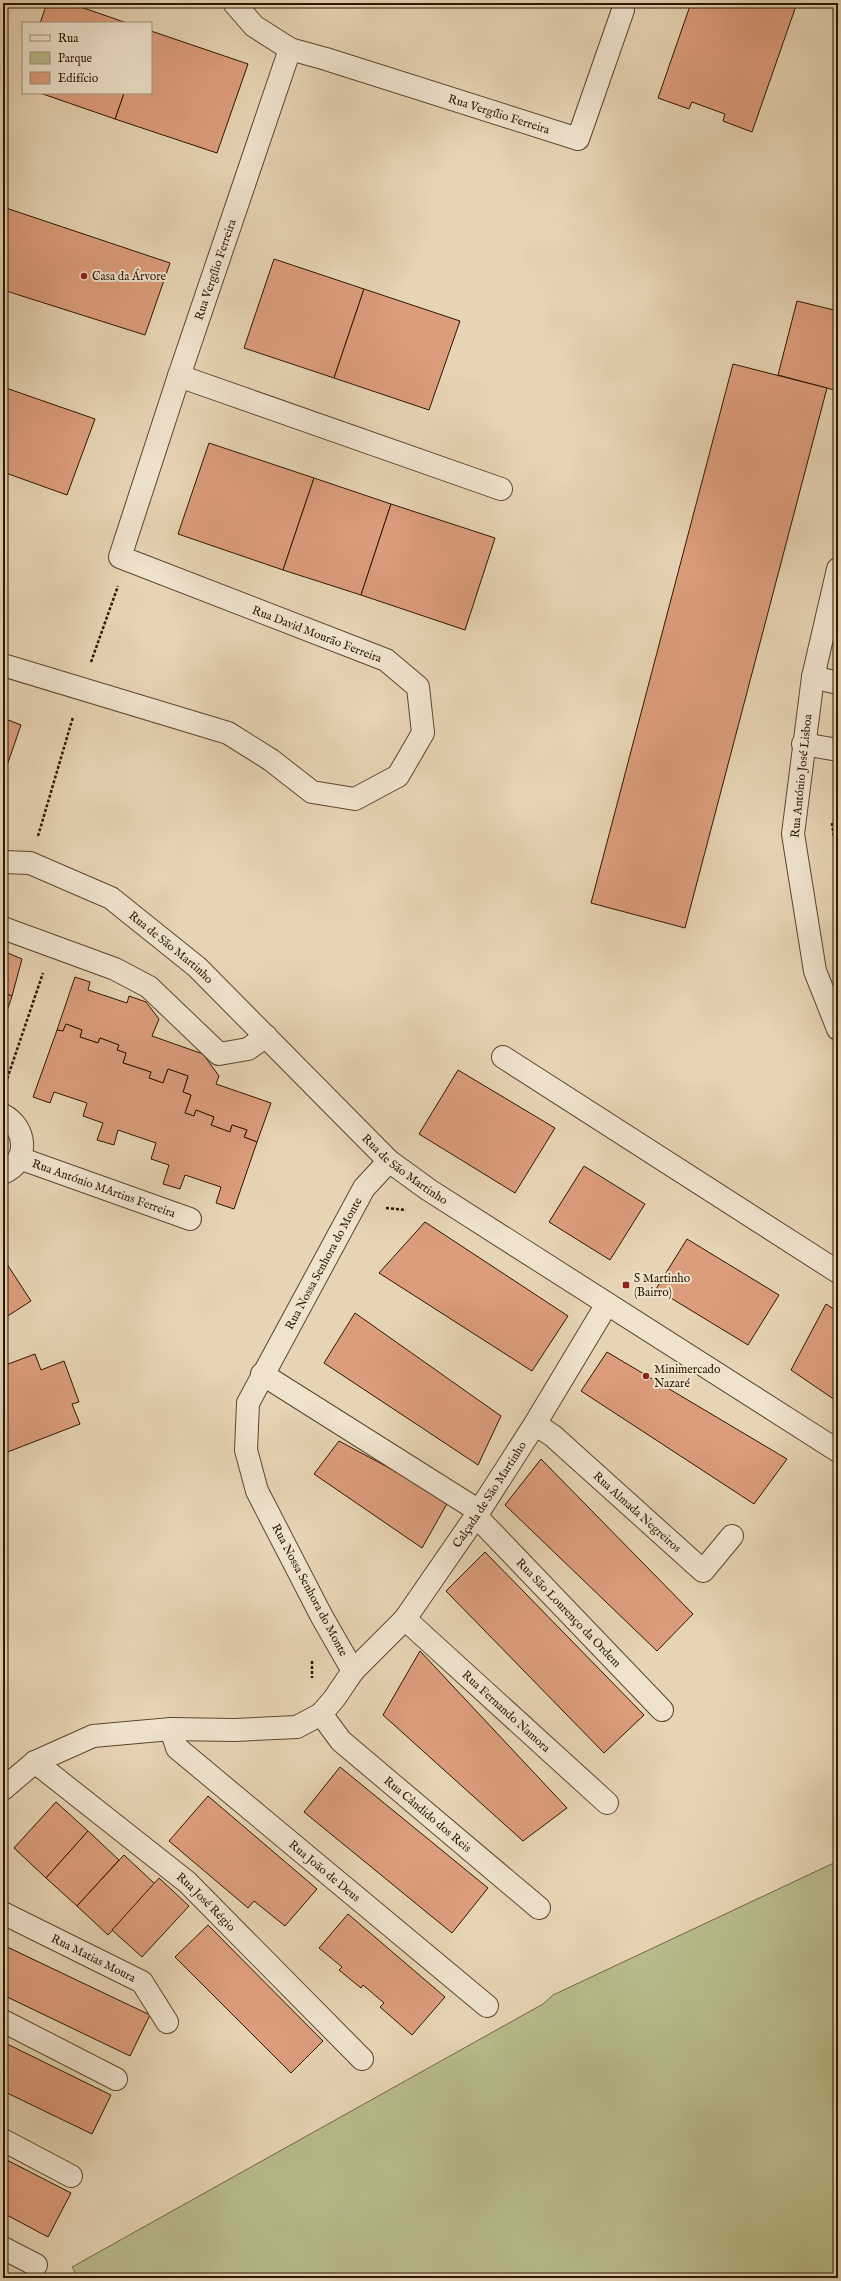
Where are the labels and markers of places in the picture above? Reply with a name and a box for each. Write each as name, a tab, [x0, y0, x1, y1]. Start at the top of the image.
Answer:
place label: Casa da Árvore	[92, 268, 167, 284]
marker: Casa da Árvore	[79, 271, 89, 281]
place label: S Martinho (Bairro)	[634, 1271, 691, 1300]
marker: S Martinho (Bairro)	[621, 1280, 631, 1290]
place label: Minimercado Nazaré	[654, 1362, 721, 1391]
marker: Minimercado Nazaré	[641, 1371, 651, 1381]

